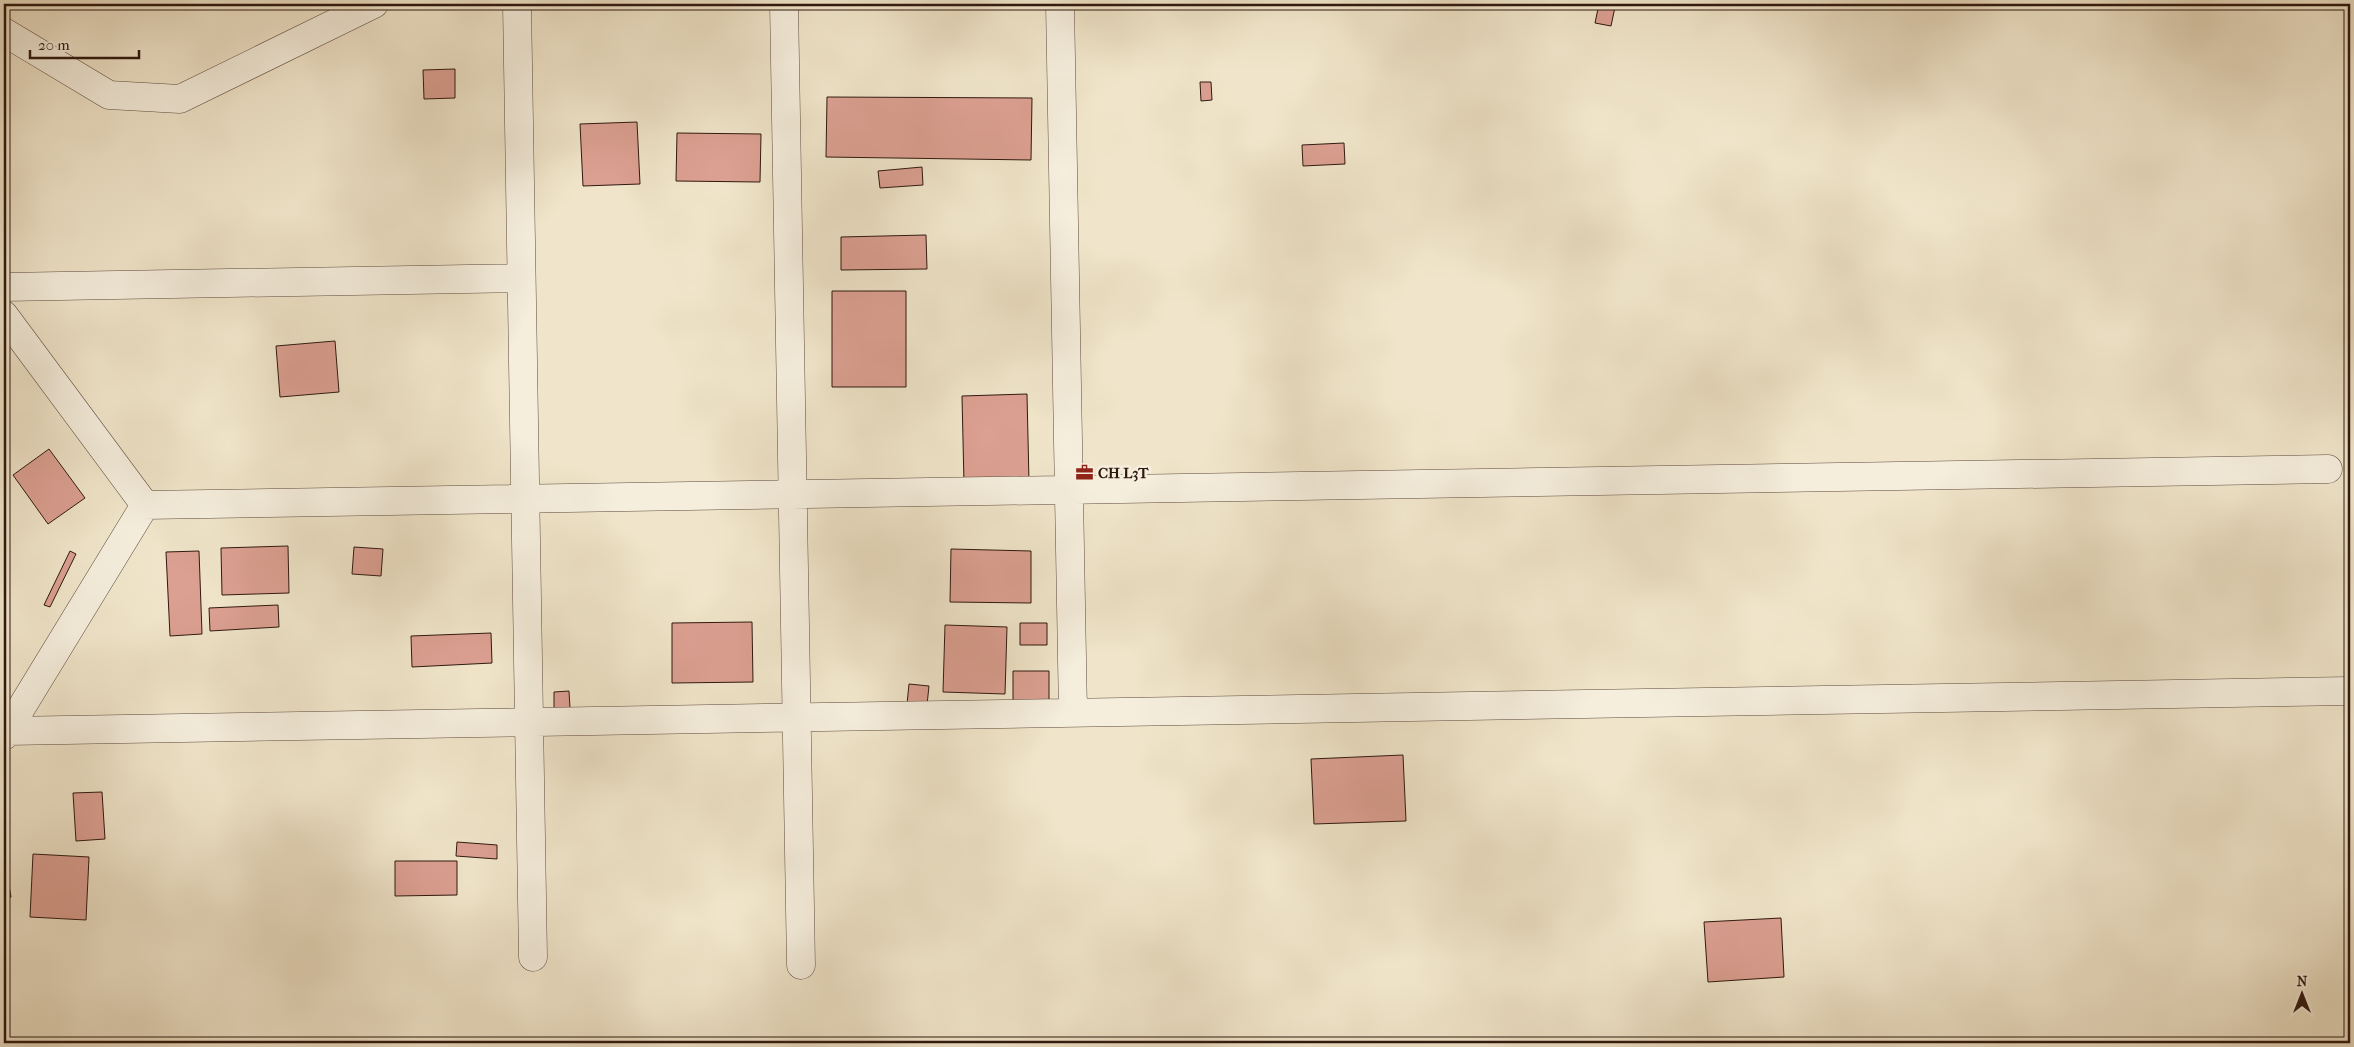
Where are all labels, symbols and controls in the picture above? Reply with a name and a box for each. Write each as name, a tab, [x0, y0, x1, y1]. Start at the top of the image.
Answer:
scale bar	[30, 28, 139, 60]
text: 20 m	[38, 36, 70, 54]
office icon: CH L3T	[1074, 463, 1094, 483]
place label: CH L3T	[1098, 464, 1149, 482]
north arrow	[2276, 970, 2326, 1020]
text: N	[2297, 973, 2308, 990]

